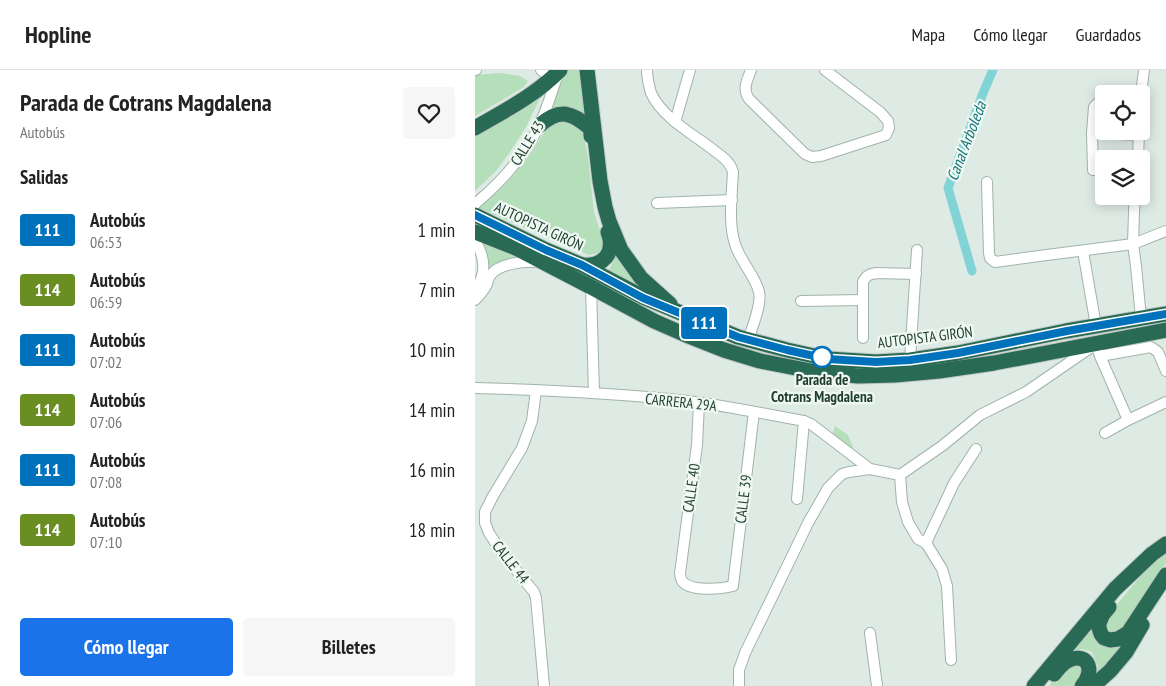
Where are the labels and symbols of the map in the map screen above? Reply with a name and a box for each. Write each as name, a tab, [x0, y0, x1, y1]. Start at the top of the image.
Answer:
water label: Canal Arboleda	[942, 97, 991, 183]
street label: CALLE 43	[506, 117, 548, 169]
street label: AUTOPISTA GIRÓN	[492, 197, 586, 255]
line badge: 111	[675, 307, 733, 339]
street label: AUTOPISTA GIRÓN	[876, 322, 974, 352]
marker: Parada de Cotrans Magdalena	[811, 346, 833, 368]
place label: Parada de Cotrans Magdalena	[771, 370, 873, 406]
street label: CARRERA 29A	[644, 389, 719, 415]
street label: CALLE 40	[678, 462, 704, 514]
street label: CALLE 39	[731, 473, 755, 525]
street label: CALLE 44	[488, 537, 534, 587]

